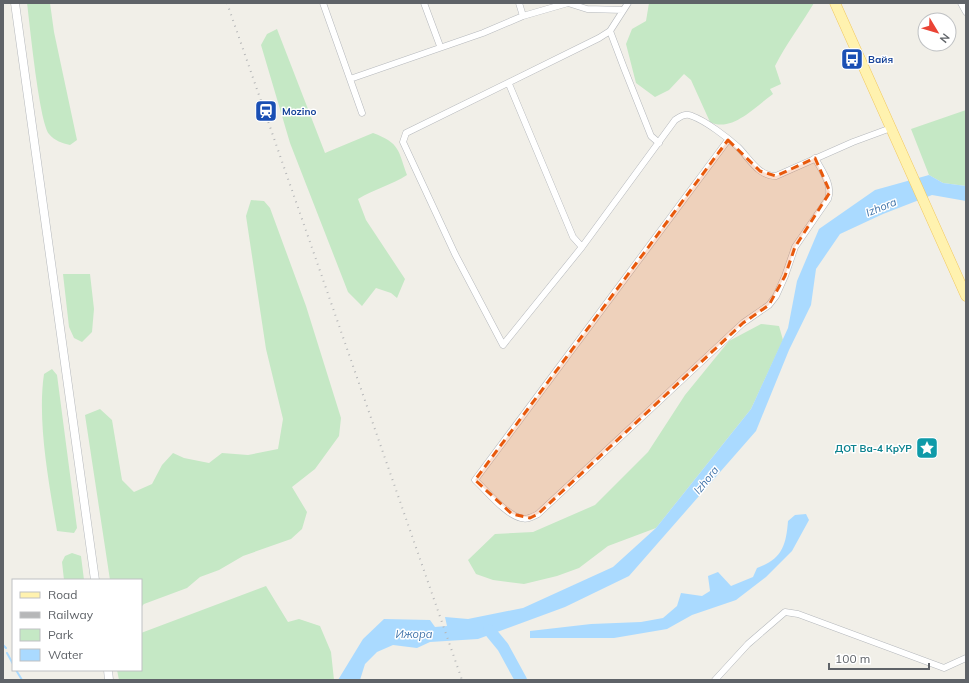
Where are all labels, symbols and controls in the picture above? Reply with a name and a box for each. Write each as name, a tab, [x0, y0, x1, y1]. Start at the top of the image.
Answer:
north arrow	[917, 12, 957, 52]
text: N	[937, 31, 953, 46]
bus stop icon: Вайя	[839, 46, 865, 72]
place label: Вайя	[868, 53, 893, 66]
station icon: Mozino	[253, 98, 279, 124]
place label: Mozino	[282, 105, 316, 118]
water label: Izhora	[864, 194, 899, 219]
place icon: ДОТ Ва-4 КрУР	[914, 435, 940, 461]
place label: ДОТ Ва-4 КрУР	[835, 442, 912, 455]
water label: Izhora	[691, 463, 722, 497]
legend	[12, 579, 142, 671]
text: Road	[48, 587, 77, 602]
text: Railway	[48, 607, 94, 622]
text: Park	[48, 627, 74, 642]
water label: Ижора	[396, 627, 433, 641]
scale bar	[829, 645, 929, 671]
text: Water	[48, 647, 84, 662]
text: 100 m	[835, 651, 870, 666]

